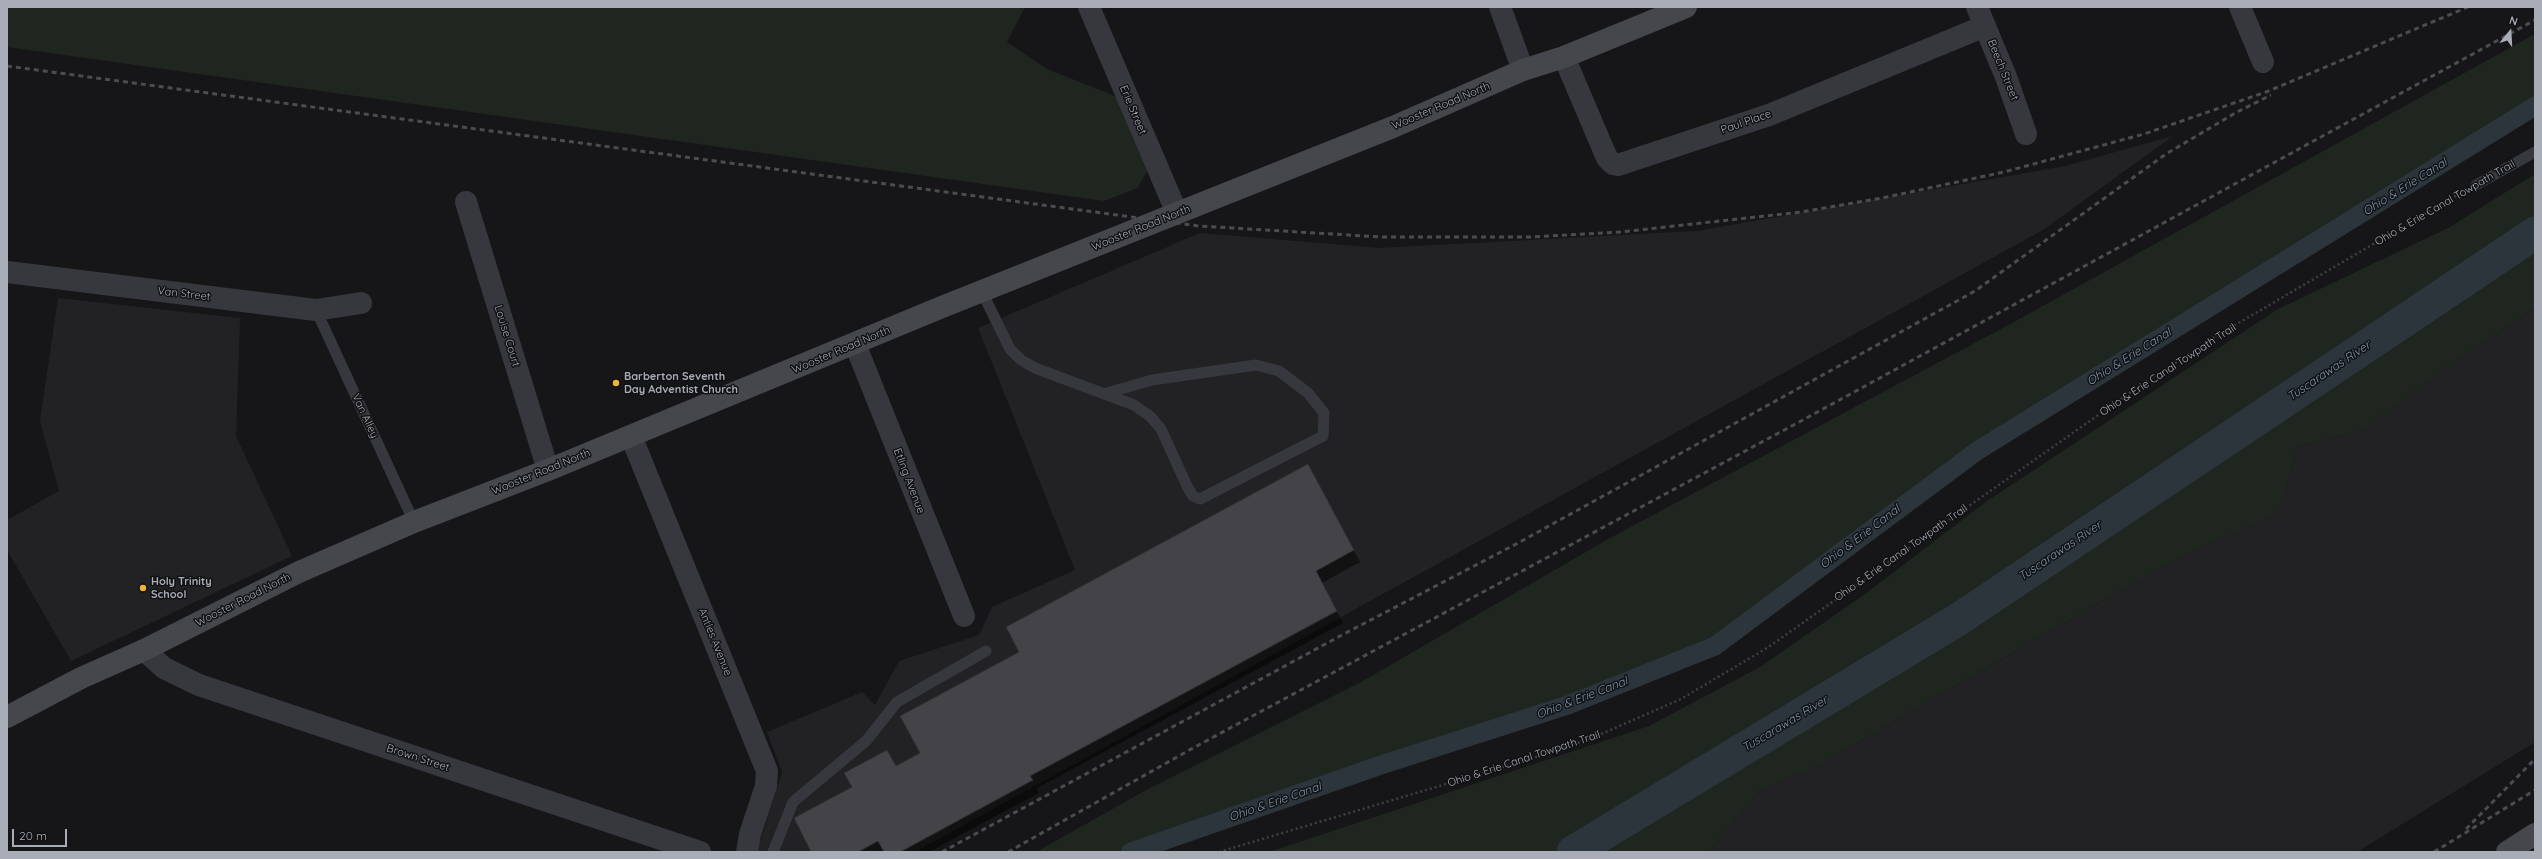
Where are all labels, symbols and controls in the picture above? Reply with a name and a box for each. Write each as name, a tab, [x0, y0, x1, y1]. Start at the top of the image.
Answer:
north arrow	[2490, 12, 2530, 52]
text: N	[2508, 13, 2520, 28]
street label: Beech Street	[1985, 38, 2021, 102]
street label: Wooster Road North	[1390, 79, 1492, 133]
street label: Erie Street	[1117, 83, 1149, 137]
street label: Paul Place	[1719, 107, 1773, 137]
water label: Ohio & Erie Canal	[2360, 155, 2450, 219]
street label: Ohio & Erie Canal Towpath Trail	[2373, 157, 2517, 249]
street label: Wooster Road North	[1090, 202, 1192, 254]
street label: Van Street	[157, 284, 211, 304]
street label: Louise Court	[491, 304, 523, 368]
street label: Ohio & Erie Canal Towpath Trail	[2097, 321, 2239, 419]
street label: Wooster Road North	[790, 323, 892, 377]
water label: Ohio & Erie Canal	[2084, 325, 2174, 389]
water label: Tuscarawas River	[2285, 338, 2373, 404]
place label: Barberton Seventh Day Adventist Church	[624, 370, 738, 396]
marker: Barberton Seventh Day Adventist Church	[611, 378, 621, 388]
street label: Van Alley	[349, 392, 381, 440]
street label: Wooster Road North	[490, 446, 592, 498]
street label: Etling Avenue	[891, 447, 927, 515]
water label: Ohio & Erie Canal	[1817, 502, 1903, 572]
street label: Ohio & Erie Canal Towpath Trail	[1832, 502, 1970, 604]
water label: Tuscarawas River	[2016, 518, 2104, 584]
street label: Wooster Road North	[193, 570, 293, 630]
place label: Holy Trinity School	[151, 575, 212, 601]
marker: Holy Trinity School	[138, 583, 148, 593]
street label: Antles Avenue	[695, 606, 735, 678]
water label: Ohio & Erie Canal	[1534, 674, 1630, 722]
water label: Tuscarawas River	[1740, 693, 1830, 755]
street label: Ohio & Erie Canal Towpath Trail	[1446, 728, 1602, 790]
street label: Brown Street	[385, 742, 451, 774]
water label: Ohio & Erie Canal	[1227, 779, 1323, 825]
scale bar	[14, 821, 69, 847]
text: 20 m	[19, 828, 47, 843]

